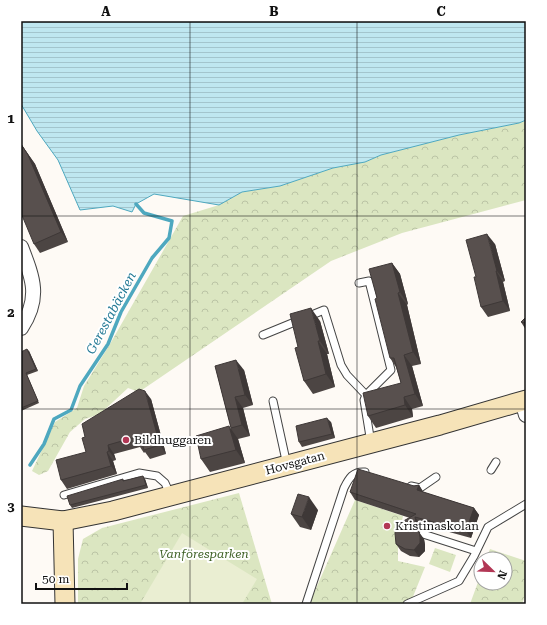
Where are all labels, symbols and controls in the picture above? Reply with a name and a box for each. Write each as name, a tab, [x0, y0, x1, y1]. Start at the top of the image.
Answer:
text: A	[101, 4, 111, 19]
text: B	[269, 4, 279, 19]
text: C	[436, 4, 446, 19]
text: 1	[7, 111, 15, 126]
water label: Gerestabäcken	[83, 269, 139, 357]
text: 2	[7, 305, 15, 320]
place label: Bildhuggaren	[134, 433, 212, 447]
marker: Bildhuggaren	[121, 435, 131, 445]
street label: Hovsgatan	[264, 448, 327, 478]
text: 3	[7, 499, 15, 514]
place label: Kristinaskolan	[395, 519, 479, 533]
marker: Kristinaskolan	[382, 521, 392, 531]
park label: Vanföresparken	[159, 547, 249, 561]
north arrow	[473, 551, 513, 591]
scale bar	[36, 565, 127, 591]
text: N	[494, 568, 509, 582]
text: 50 m	[42, 572, 69, 586]

